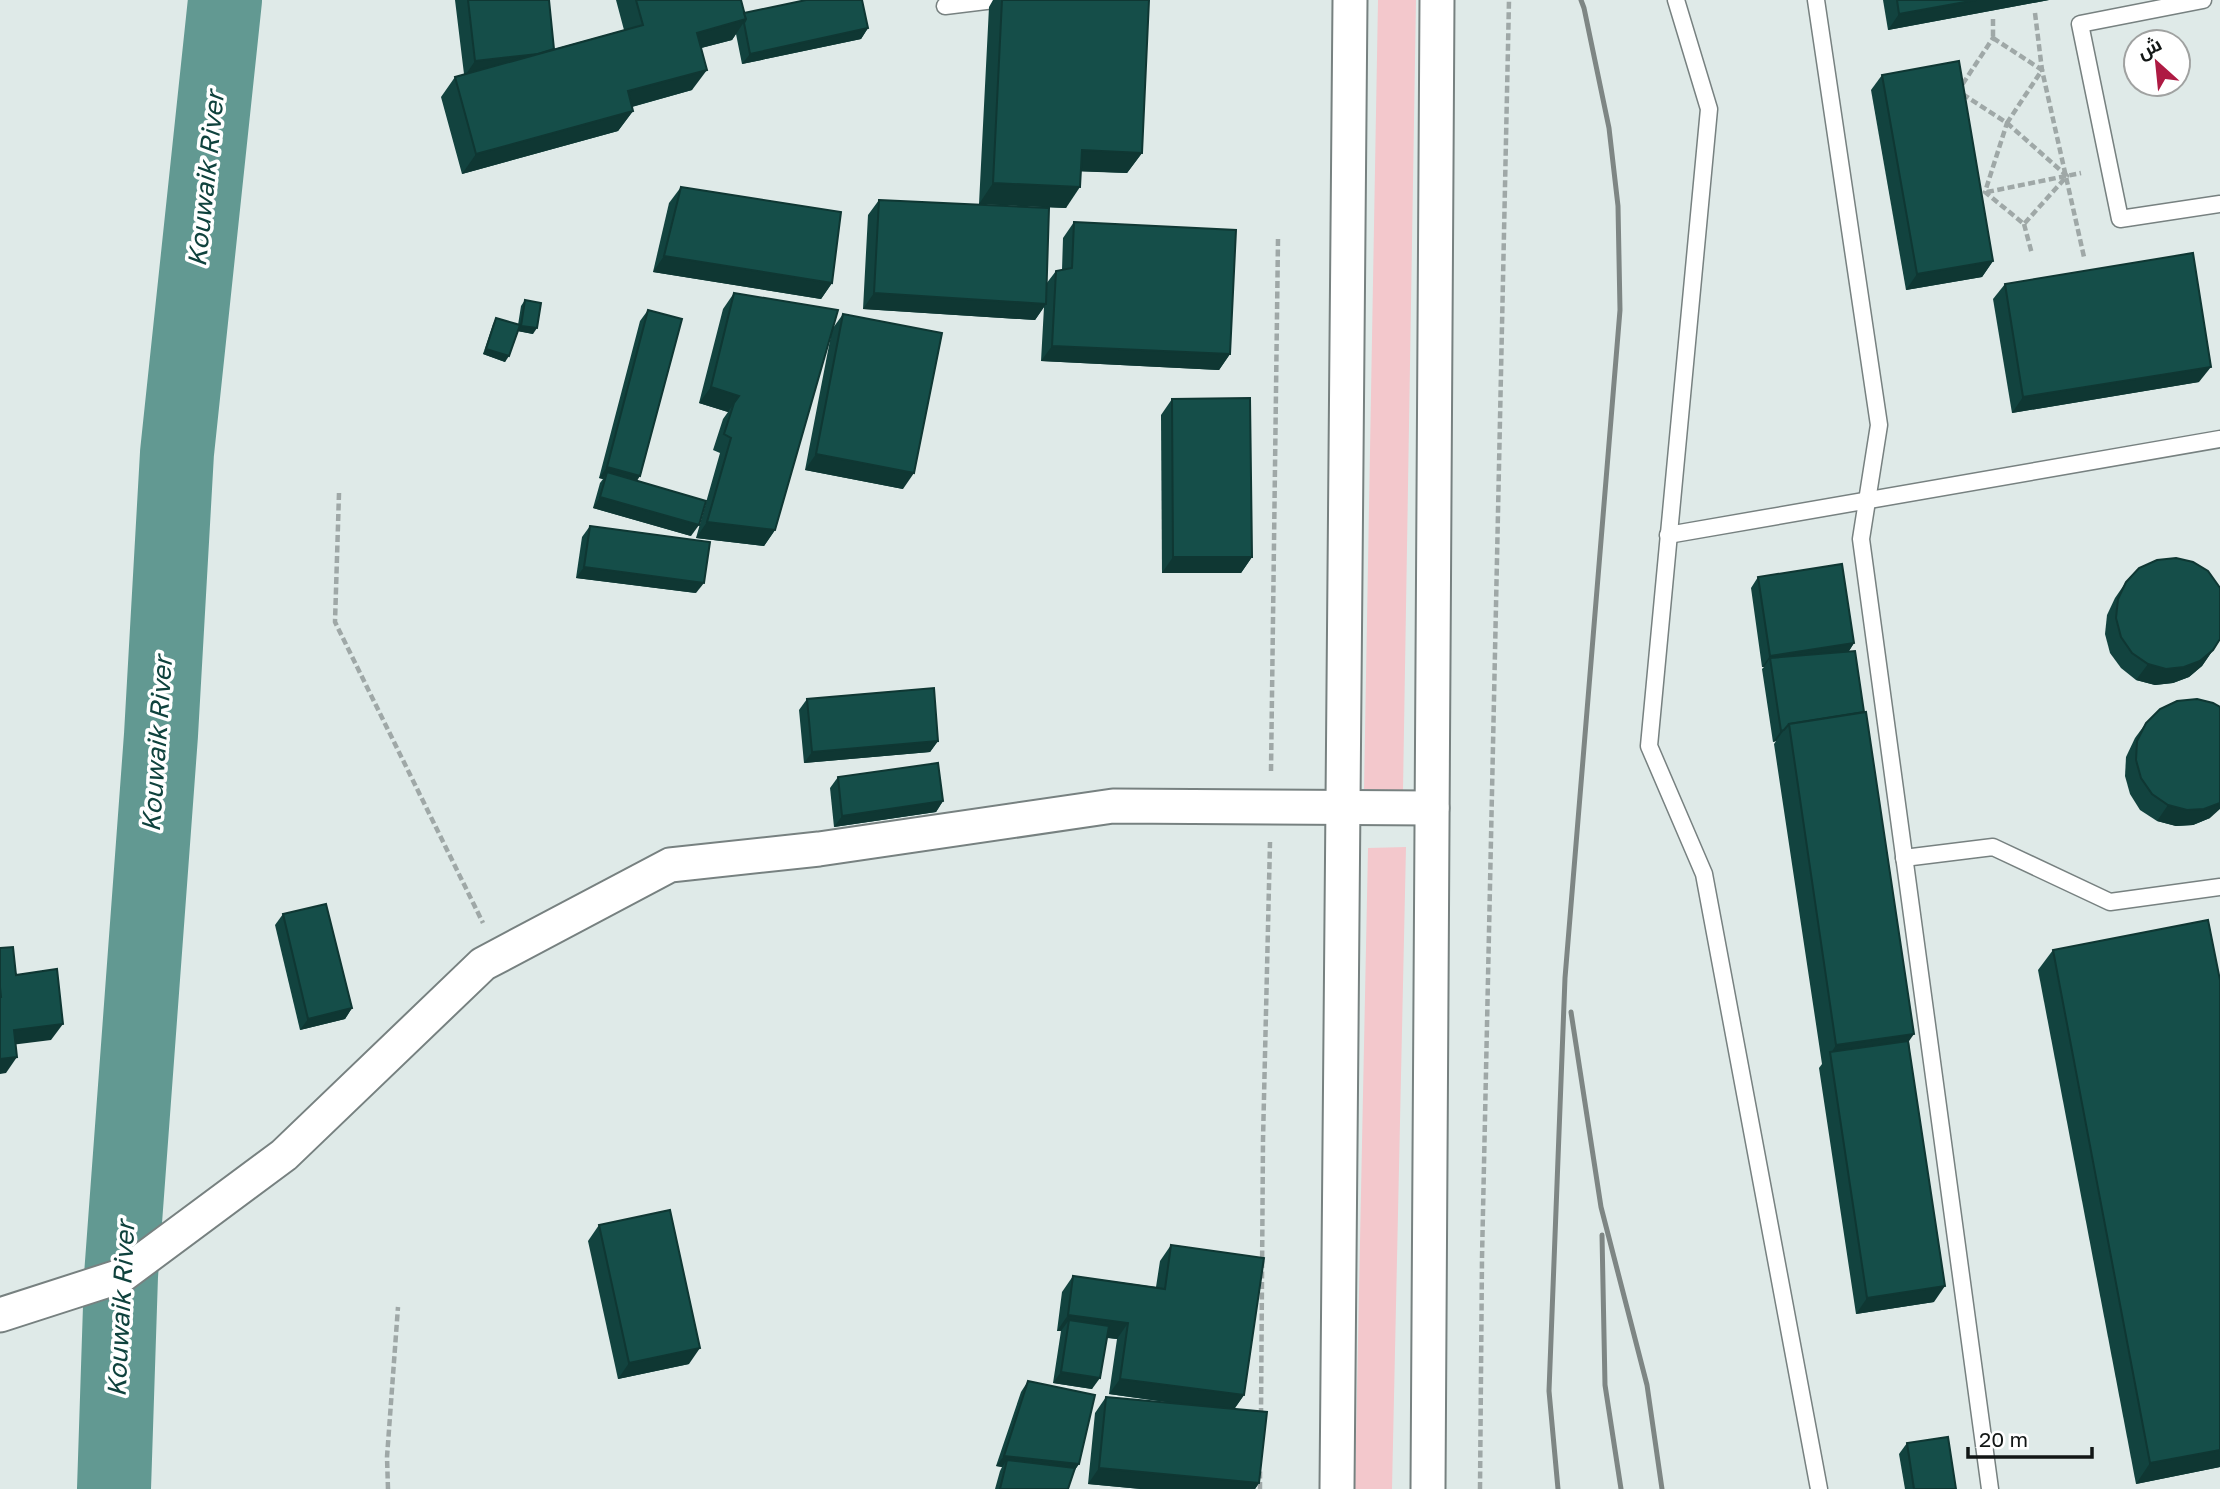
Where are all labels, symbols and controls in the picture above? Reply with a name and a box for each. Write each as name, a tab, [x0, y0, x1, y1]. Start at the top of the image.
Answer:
north arrow	[2122, 28, 2192, 98]
text: ش	[2133, 32, 2166, 64]
water label: Kouwaik River	[181, 86, 231, 268]
water label: Kouwaik River	[135, 651, 178, 833]
water label: Kouwaik River	[100, 1216, 141, 1398]
scale bar	[1968, 1416, 2092, 1460]
text: 20 m	[1979, 1426, 2028, 1452]

